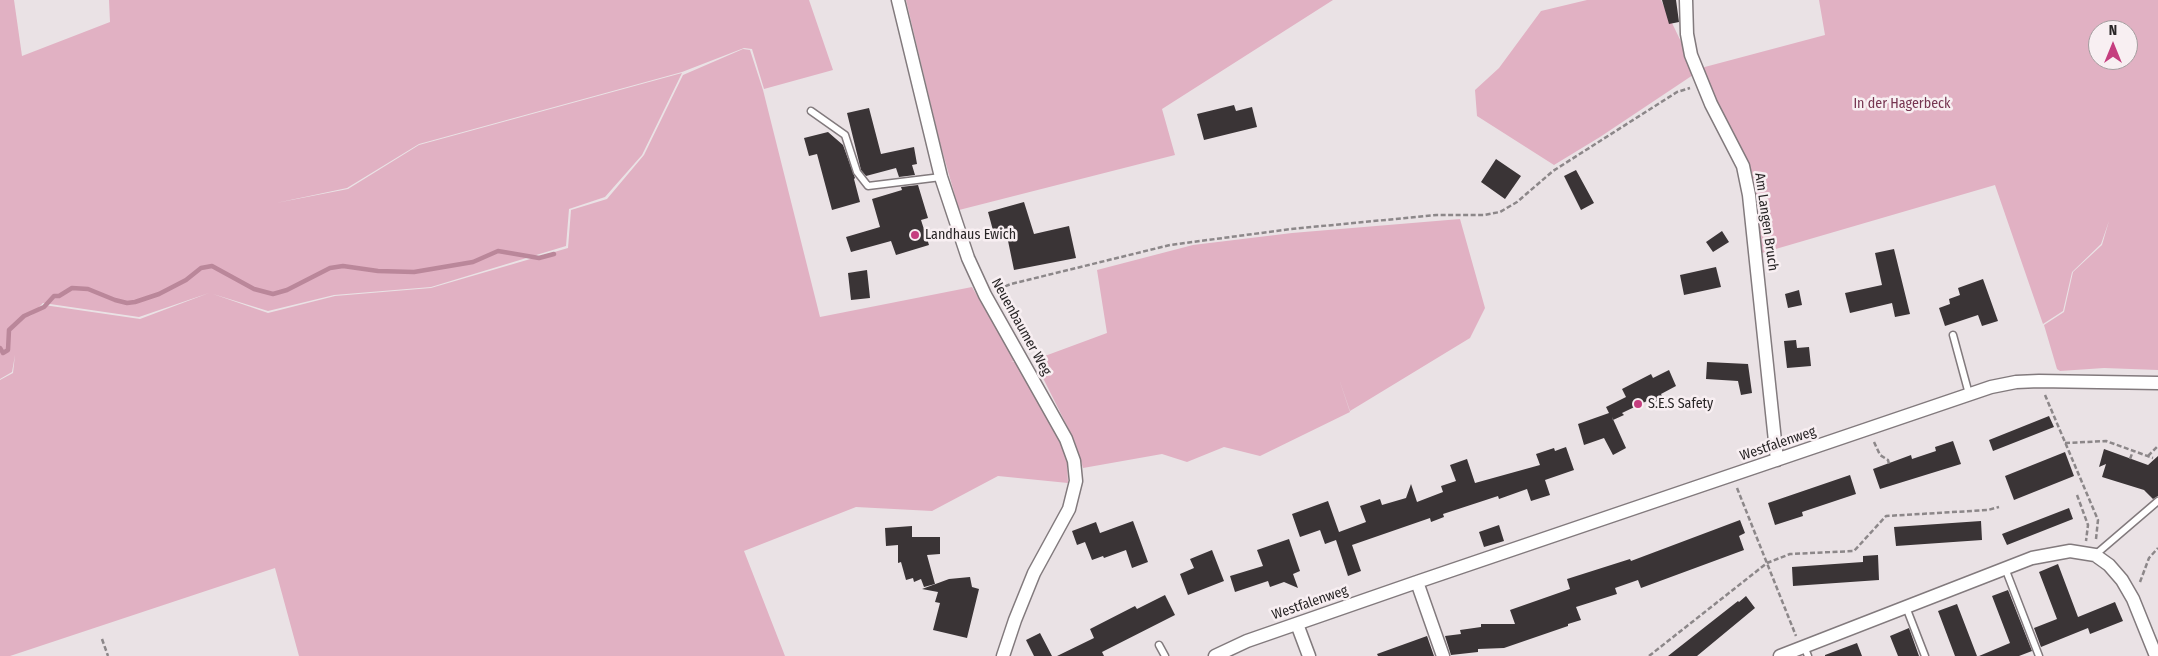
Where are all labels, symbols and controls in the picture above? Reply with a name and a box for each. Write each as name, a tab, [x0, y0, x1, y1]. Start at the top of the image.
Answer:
north arrow	[2088, 20, 2138, 70]
text: N	[2109, 22, 2117, 39]
park label: In der Hagerbeck	[1853, 96, 1951, 112]
street label: Am Langen Bruch	[1751, 172, 1781, 272]
place label: Landhaus Ewich	[925, 227, 1016, 243]
marker: Landhaus Ewich	[909, 229, 921, 241]
street label: Neuenbaumer Weg	[987, 276, 1055, 378]
place label: S.E.S Safety	[1648, 396, 1713, 412]
marker: S.E.S Safety	[1632, 398, 1644, 410]
street label: Westfalenweg	[1738, 423, 1818, 465]
street label: Westfalenweg	[1270, 582, 1350, 624]

